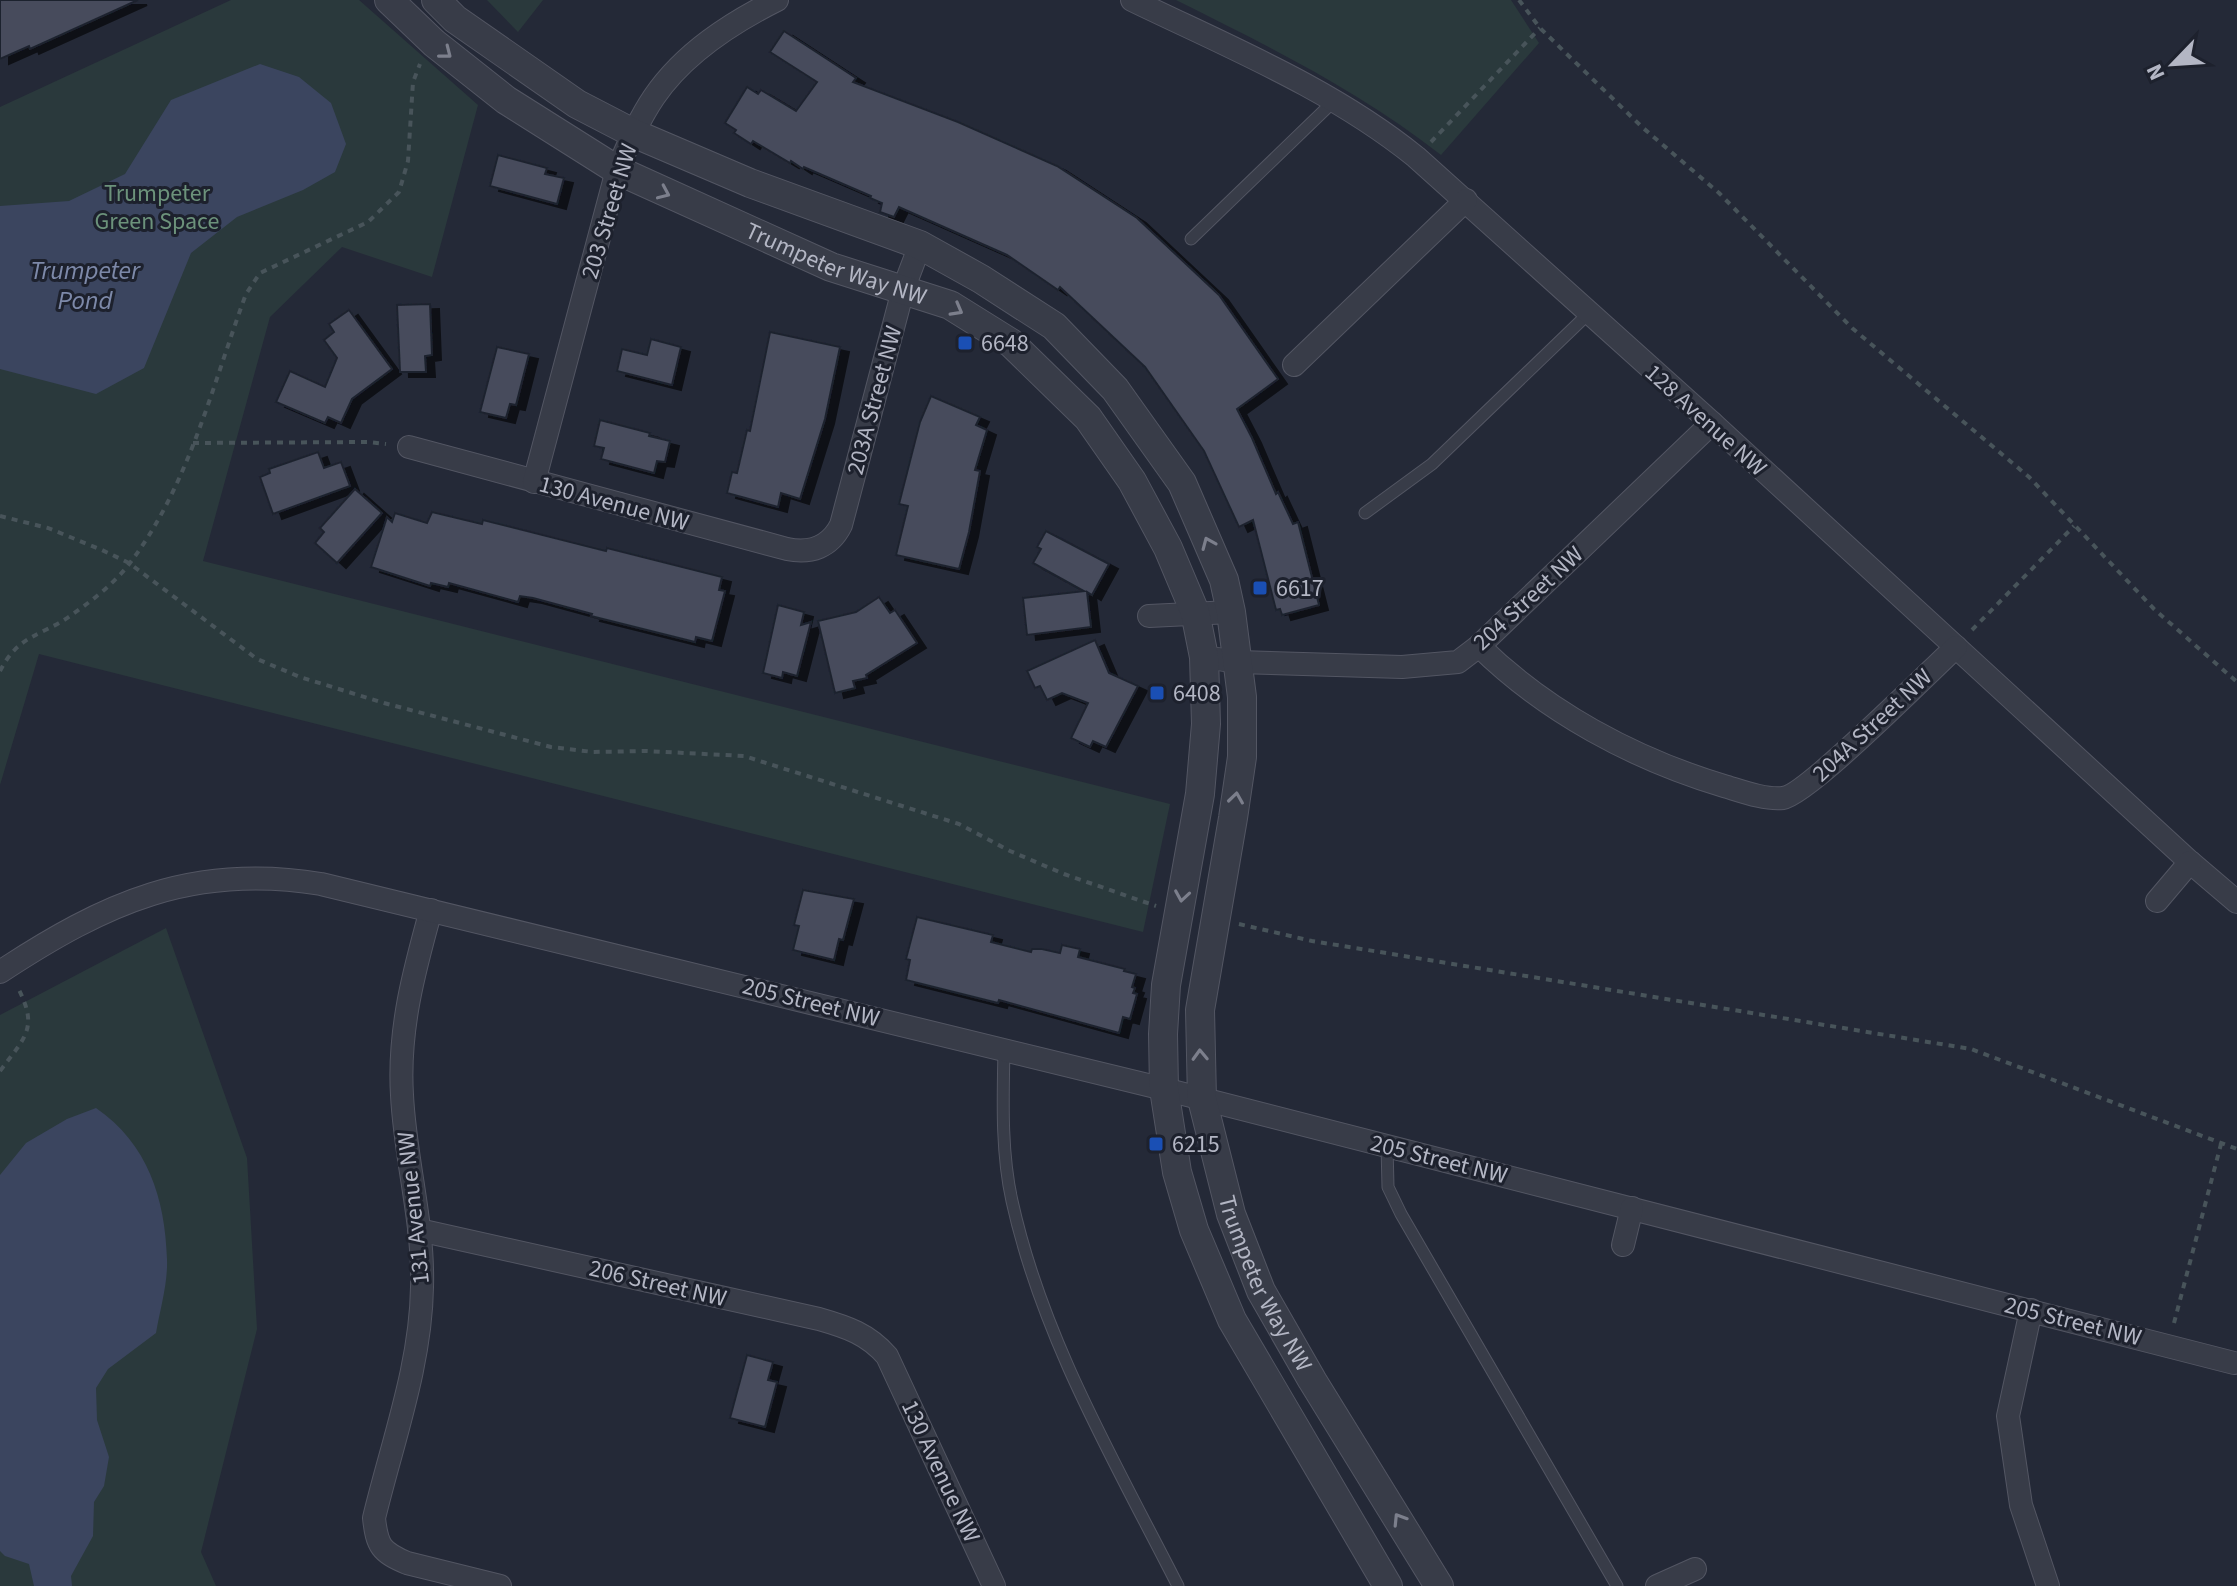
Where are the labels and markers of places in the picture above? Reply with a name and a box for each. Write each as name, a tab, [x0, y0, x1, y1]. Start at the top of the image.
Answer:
place label: 6648	[981, 326, 1029, 361]
marker: 6648	[956, 334, 974, 352]
place label: 6617	[1276, 571, 1324, 606]
marker: 6617	[1251, 579, 1269, 597]
place label: 6408	[1173, 676, 1221, 711]
marker: 6408	[1148, 684, 1166, 702]
place label: 6215	[1172, 1127, 1220, 1162]
marker: 6215	[1147, 1135, 1165, 1153]

